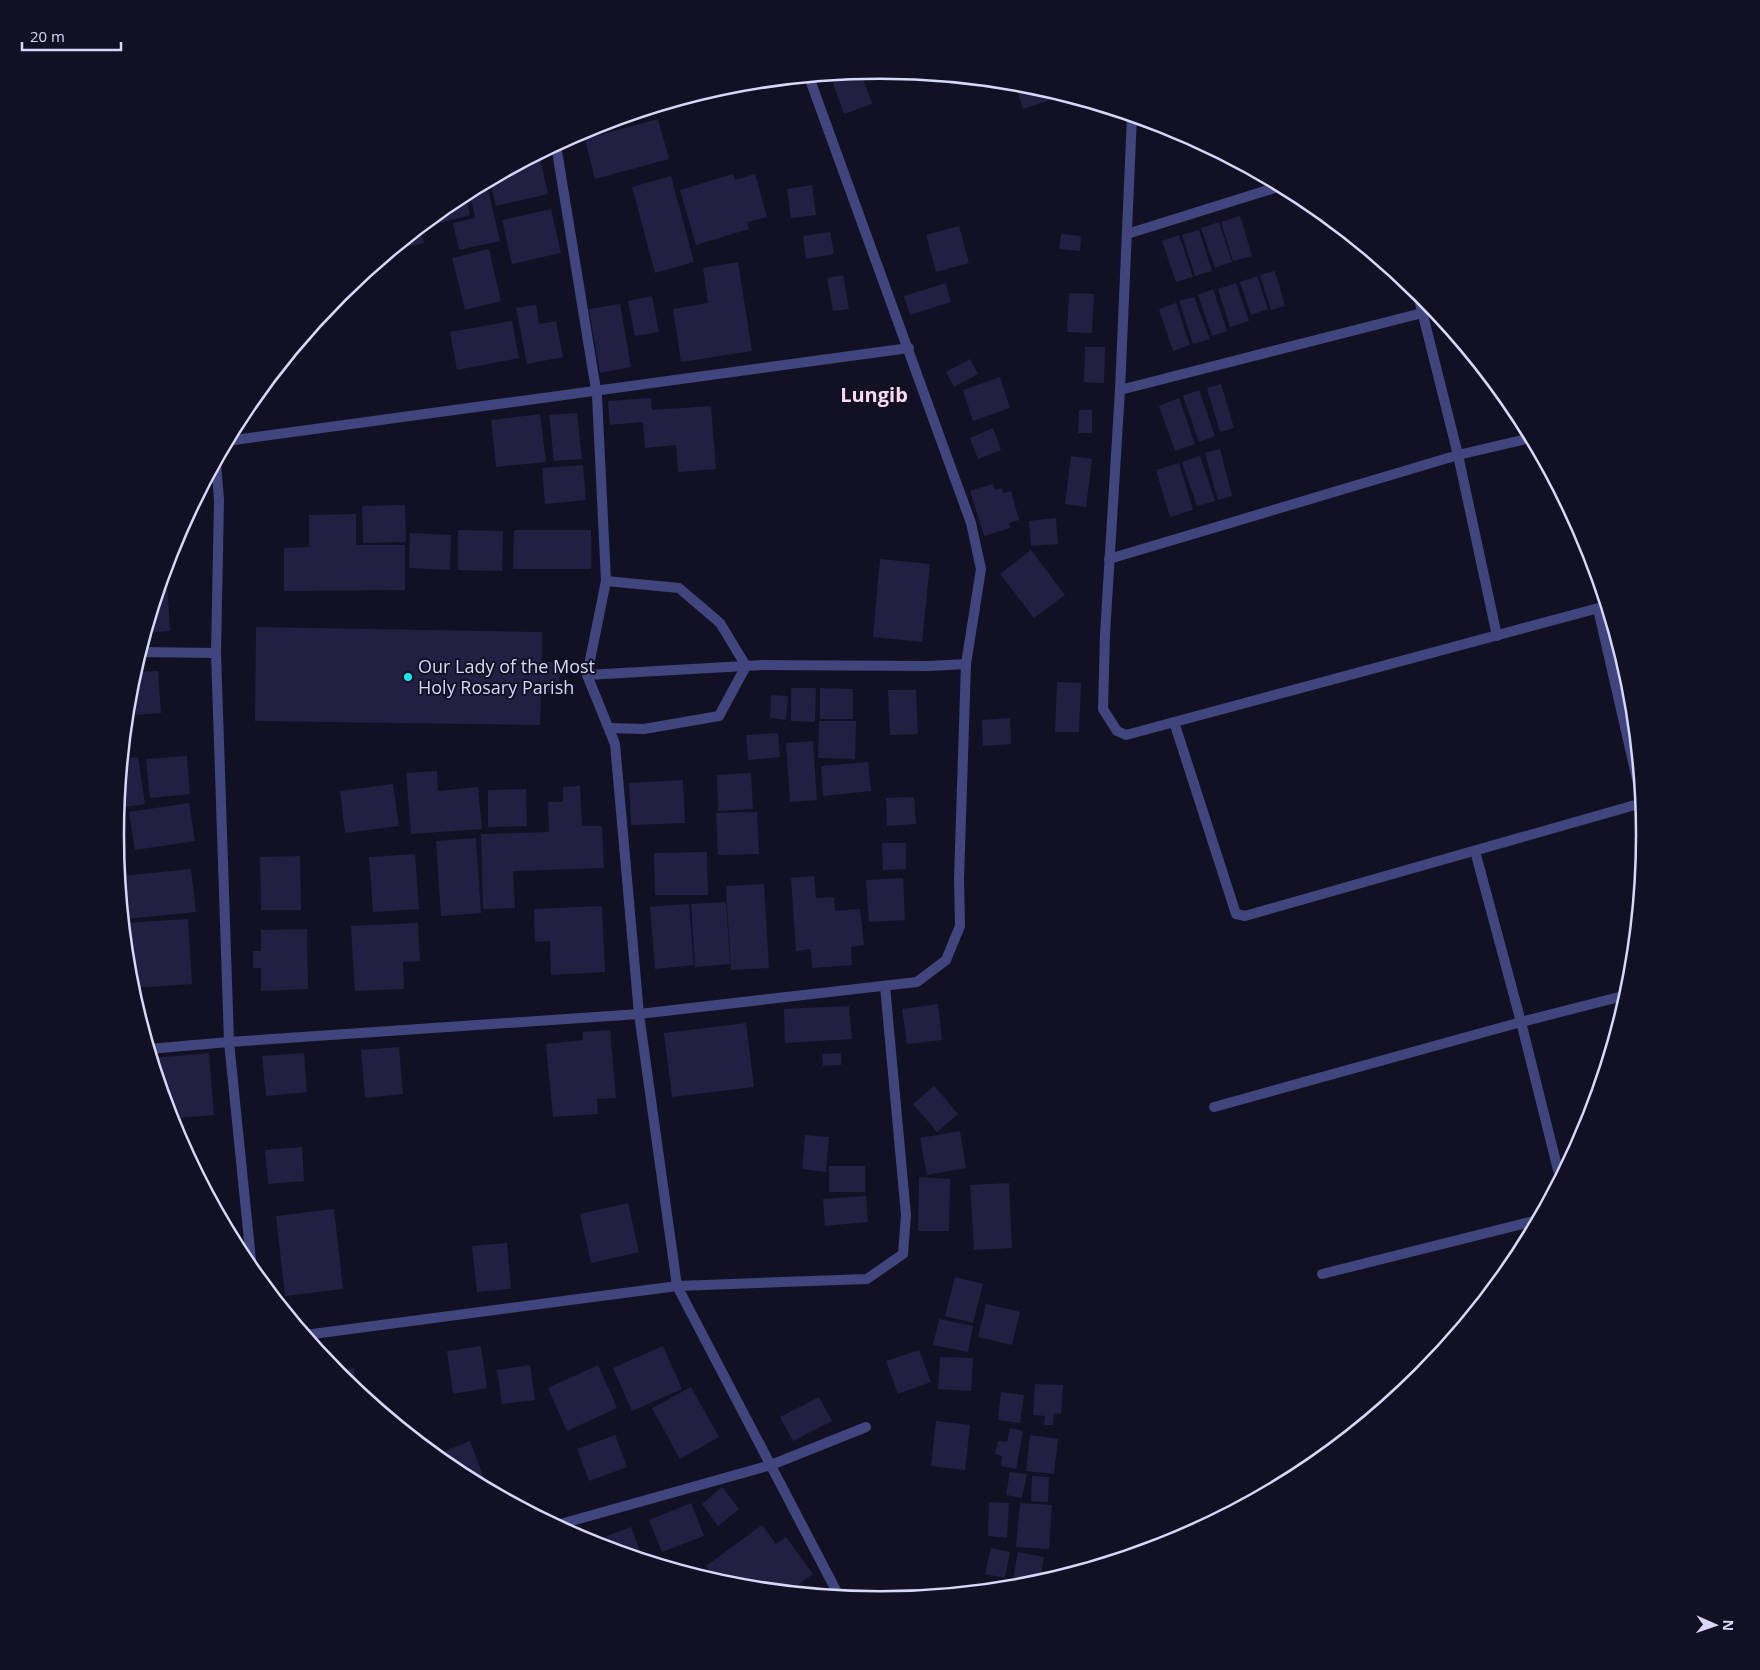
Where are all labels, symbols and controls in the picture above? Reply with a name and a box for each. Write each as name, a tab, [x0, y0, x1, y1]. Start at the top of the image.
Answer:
scale bar	[22, 20, 121, 52]
text: 20 m	[30, 26, 65, 46]
district label: Lungib	[840, 381, 908, 408]
place label: Our Lady of the Most Holy Rosary Parish	[418, 654, 595, 699]
marker: Our Lady of the Most Holy Rosary Parish	[402, 671, 414, 683]
north arrow	[1690, 1600, 1740, 1650]
text: N	[1719, 1619, 1738, 1631]

